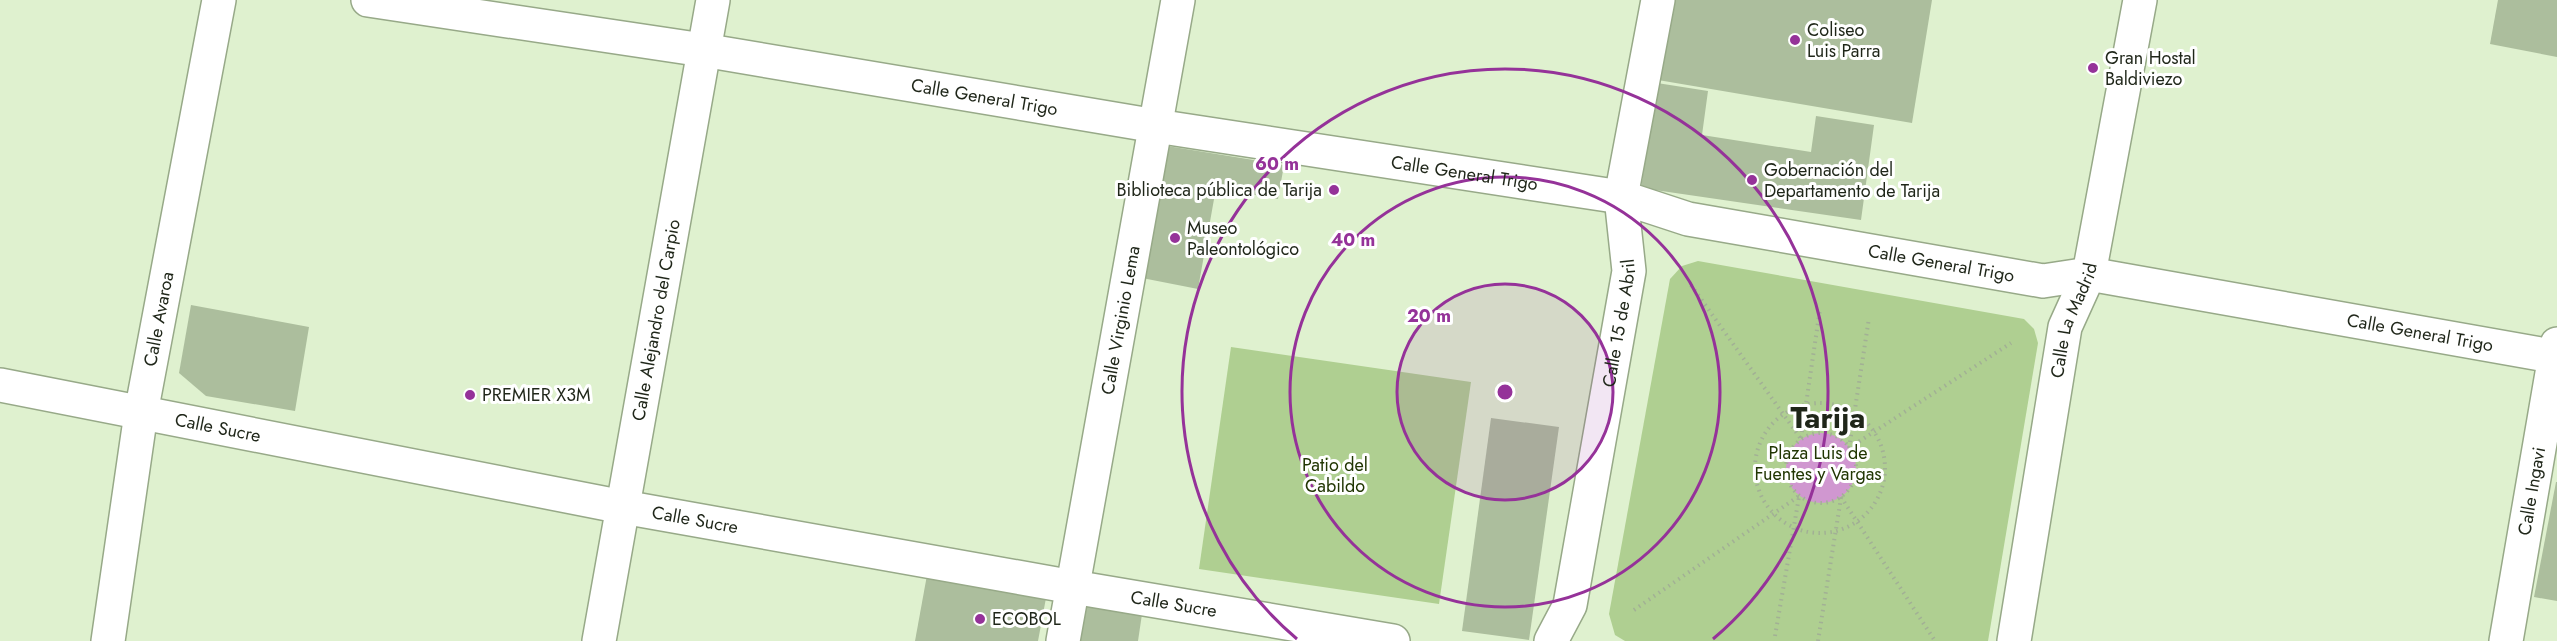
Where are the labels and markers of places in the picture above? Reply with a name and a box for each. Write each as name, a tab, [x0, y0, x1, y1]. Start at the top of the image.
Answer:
place label: Coliseo Luis Parra	[1807, 17, 1881, 64]
marker: Coliseo Luis Parra	[1788, 33, 1802, 47]
place label: Gran Hostal Baldiviezo	[2105, 45, 2196, 92]
marker: Gran Hostal Baldiviezo	[2086, 61, 2100, 75]
place label: Gobernación del Departamento de Tarija	[1764, 157, 1940, 204]
marker: Gobernación del Departamento de Tarija	[1745, 173, 1759, 187]
place label: Biblioteca pública de Tarija	[1116, 177, 1322, 203]
marker: Biblioteca pública de Tarija	[1327, 183, 1341, 197]
place label: Museo Paleontológico	[1187, 215, 1299, 262]
marker: Museo Paleontológico	[1168, 231, 1182, 245]
place label: PREMIER X3M	[482, 382, 591, 408]
centre of rings	[1495, 382, 1515, 402]
marker: PREMIER X3M	[463, 388, 477, 402]
place label: ECOBOL	[992, 606, 1061, 632]
marker: ECOBOL	[973, 612, 987, 626]

